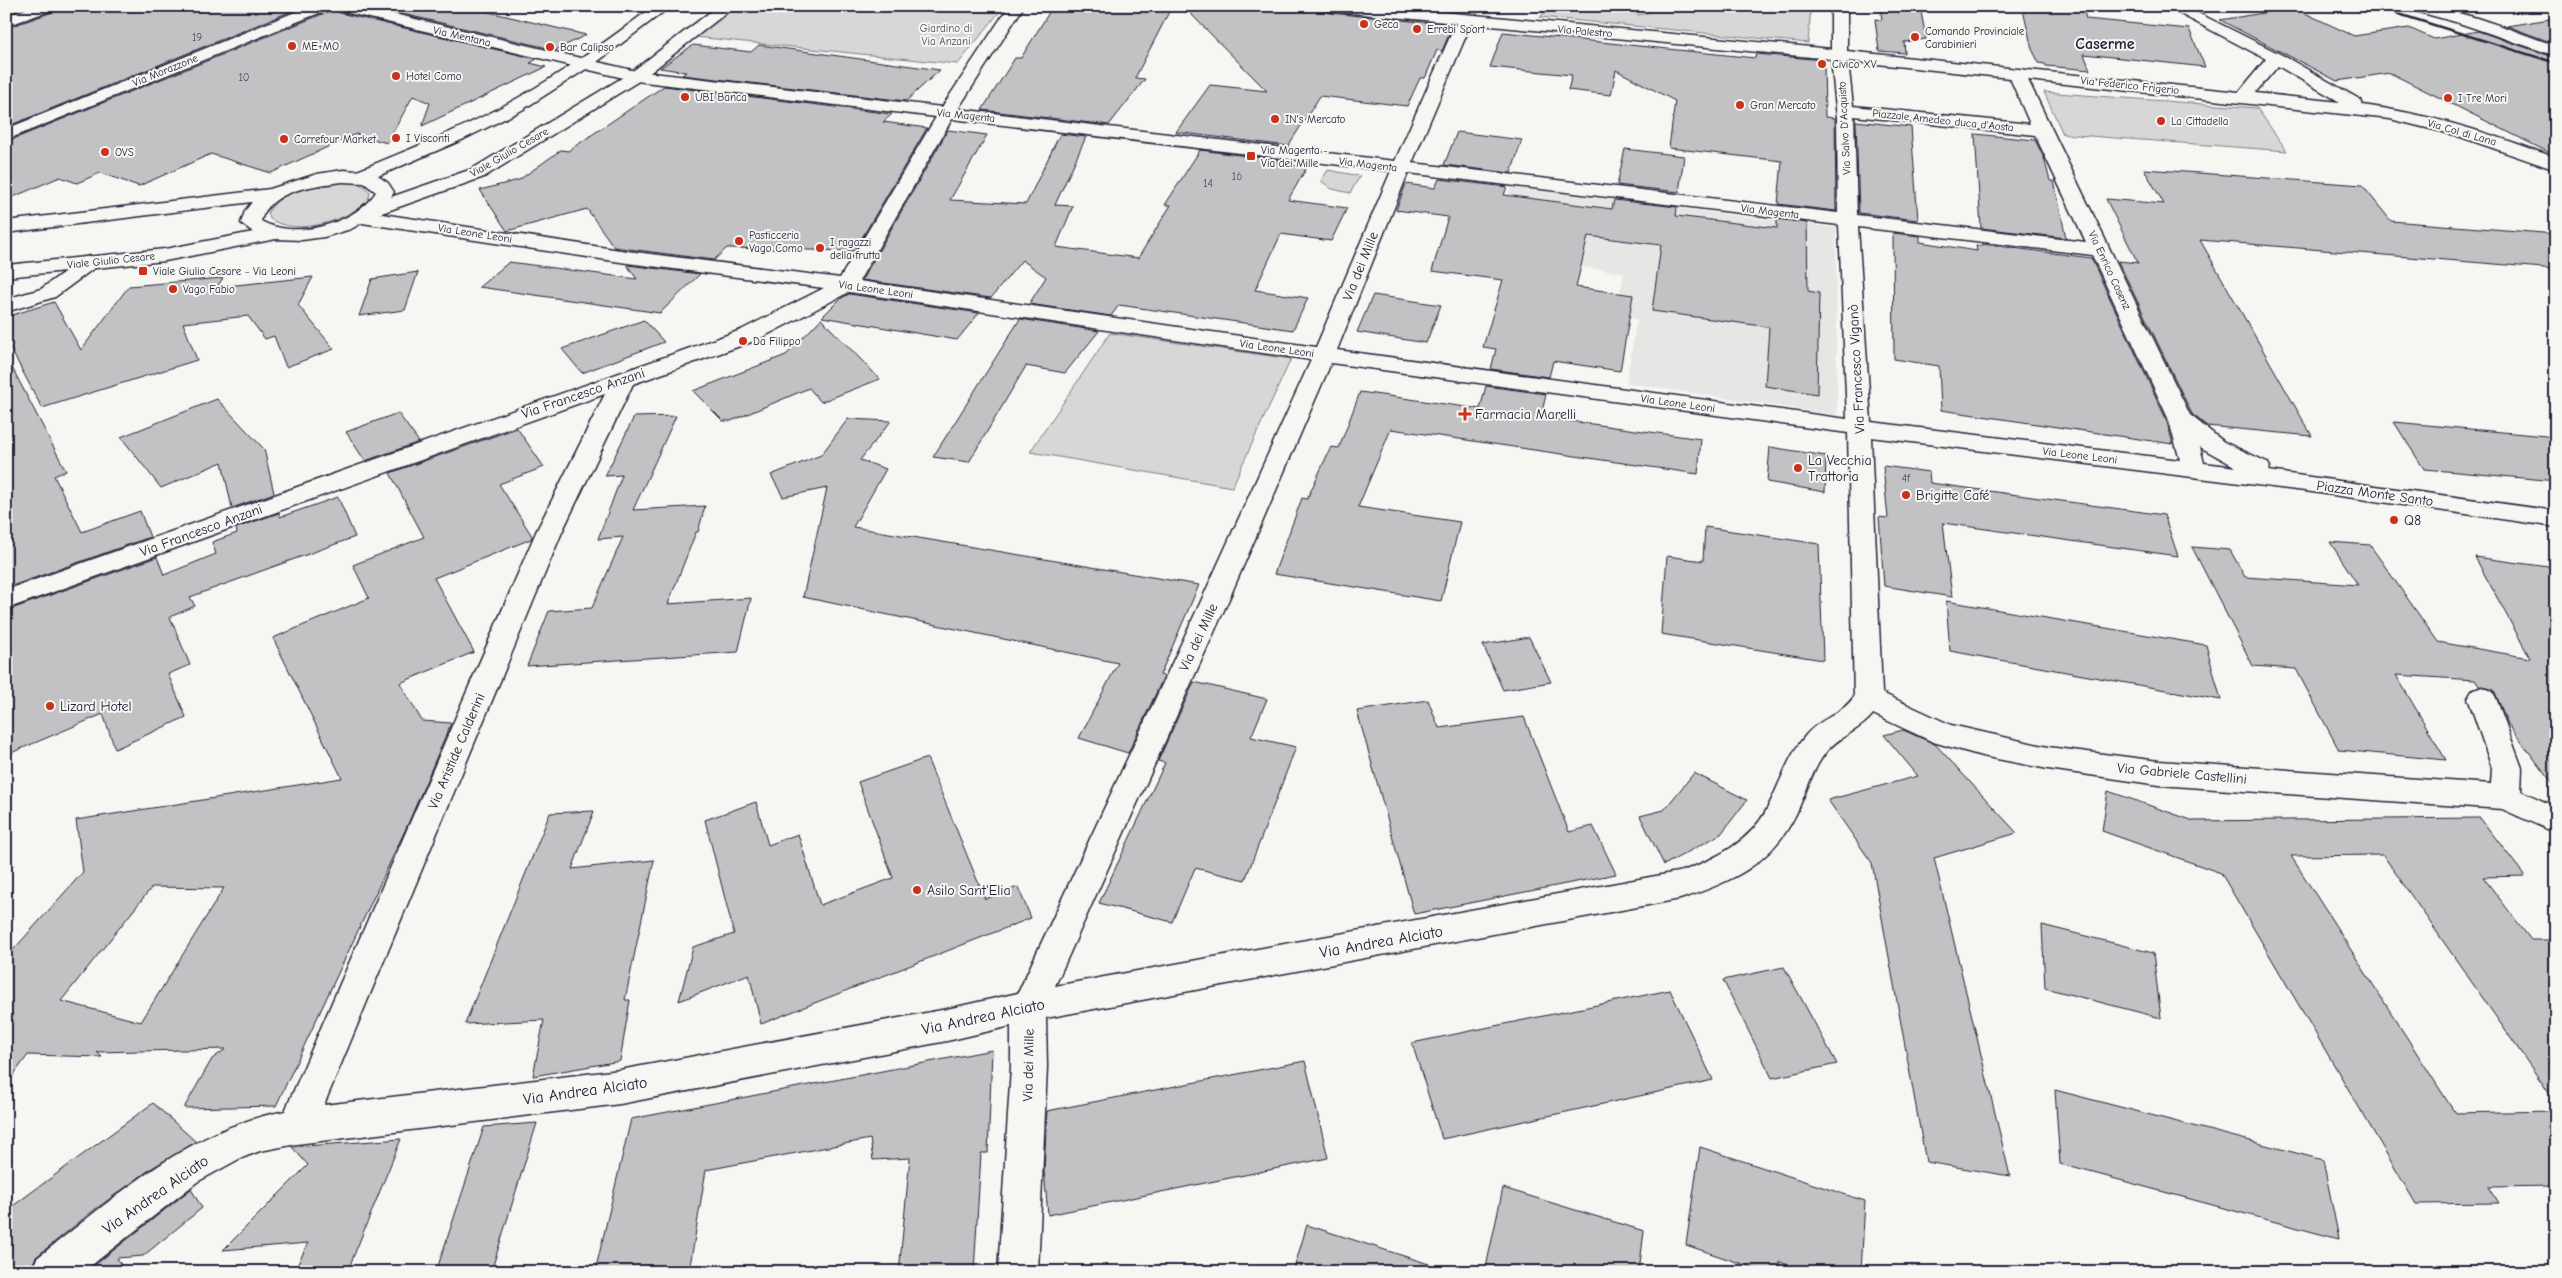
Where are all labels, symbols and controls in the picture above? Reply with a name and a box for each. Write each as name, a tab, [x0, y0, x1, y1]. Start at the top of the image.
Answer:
marker: Geca	[1358, 18, 1370, 30]
place label: Geca	[1374, 18, 1398, 31]
park label: Giardino di Via Anzani	[920, 22, 972, 48]
marker: Errebi Sport	[1411, 23, 1423, 35]
place label: Errebi Sport	[1427, 23, 1486, 36]
street label: Via Palestro	[1557, 23, 1613, 40]
street label: Via Mentana	[432, 24, 492, 49]
place label: Comando Provinciale Carabinieri	[1925, 25, 2025, 51]
house number: 19	[192, 31, 202, 44]
marker: Comando Provinciale Carabinieri	[1909, 31, 1921, 43]
district label: Caserme	[2075, 35, 2135, 53]
marker: ME+MO	[286, 40, 298, 52]
place label: ME+MO	[302, 40, 339, 53]
marker: Bar Calipso	[544, 41, 556, 53]
place label: Bar Calipso	[560, 41, 614, 54]
street label: Via Morazzone	[131, 51, 200, 89]
marker: Civico XV	[1816, 58, 1828, 70]
place label: Civico XV	[1832, 58, 1877, 71]
marker: Hotel Como	[390, 70, 402, 82]
place label: Hotel Como	[406, 70, 462, 83]
house number: 10	[238, 71, 250, 84]
street label: Via Federico Frigerio	[2080, 74, 2180, 97]
street label: Via Salvo D'Acquisto	[1836, 81, 1853, 175]
marker: UBI Banca	[679, 91, 691, 103]
place label: UBI Banca	[695, 91, 747, 104]
marker: I Tre Mori	[2442, 92, 2454, 104]
place label: I Tre Mori	[2458, 92, 2507, 105]
marker: Gran Mercato	[1734, 99, 1746, 111]
place label: Gran Mercato	[1750, 99, 1816, 112]
street label: Via Magenta	[936, 106, 996, 125]
street label: Piazzale Amedeo duca d'Aosta	[1872, 107, 2014, 134]
marker: IN's Mercato	[1269, 113, 1281, 125]
place label: IN's Mercato	[1285, 113, 1346, 126]
marker: La Cittadella	[2155, 115, 2167, 127]
place label: La Cittadella	[2171, 115, 2228, 128]
street label: Via Col di Lana	[2426, 116, 2498, 149]
street label: Viale Giulio Cesare	[468, 125, 551, 180]
marker: I Visconti	[390, 132, 402, 144]
place label: I Visconti	[406, 132, 450, 145]
marker: Carrefour Market	[278, 133, 290, 145]
place label: Carrefour Market	[294, 133, 377, 146]
place label: Via Magenta - Via dei Mille	[1261, 144, 1328, 170]
marker: OVS	[99, 146, 111, 158]
place label: OVS	[115, 146, 134, 159]
marker: Via Magenta - Via dei Mille	[1245, 150, 1257, 162]
street label: Via Magenta	[1338, 154, 1398, 175]
house number: 16	[1232, 170, 1242, 183]
house number: 14	[1203, 177, 1213, 190]
street label: Via Magenta	[1740, 201, 1800, 222]
street label: Via Leone Leoni	[437, 221, 513, 246]
place label: Pasticceria Vago Como	[749, 229, 803, 255]
street label: Via dei Mille	[1339, 229, 1382, 303]
street label: Via Enrico Cosenz	[2086, 229, 2134, 312]
marker: Pasticceria Vago Como	[733, 235, 745, 247]
place label: I ragazzi della frutta	[830, 236, 880, 262]
marker: I ragazzi della frutta	[814, 242, 826, 254]
street label: Viale Giulio Cesare	[67, 249, 156, 272]
marker: Viale Giulio Cesare - Via Leoni	[137, 265, 149, 277]
place label: Viale Giulio Cesare - Via Leoni	[153, 265, 296, 278]
street label: Via Leone Leoni	[838, 278, 914, 301]
marker: Vago Fabio	[167, 283, 179, 295]
place label: Vago Fabio	[183, 283, 235, 296]
street label: Via Francesco Viganò	[1845, 304, 1868, 434]
marker: Da Filippo	[737, 335, 749, 347]
place label: Da Filippo	[753, 335, 801, 348]
street label: Via Leone Leoni	[1239, 337, 1315, 360]
street label: Via Francesco Anzani	[519, 364, 647, 423]
street label: Via Leone Leoni	[1640, 392, 1716, 415]
place label: Farmacia Marelli	[1475, 406, 1576, 423]
marker: Farmacia Marelli	[1459, 408, 1471, 420]
street label: Via Leone Leoni	[2042, 444, 2118, 467]
place label: La Vecchia Trattoria	[1808, 452, 1872, 485]
marker: La Vecchia Trattoria	[1792, 462, 1804, 474]
house number: 4f	[1902, 472, 1911, 485]
street label: Piazza Monte Santo	[2315, 477, 2434, 510]
place label: Brigitte Café	[1916, 487, 1990, 504]
marker: Brigitte Café	[1900, 489, 1912, 501]
street label: Via Francesco Anzani	[138, 500, 265, 561]
place label: Q8	[2404, 512, 2421, 529]
marker: Q8	[2388, 514, 2400, 526]
street label: Via dei Mille	[1175, 601, 1222, 674]
street label: Via Aristide Calderini	[424, 691, 489, 812]
place label: Lizard Hotel	[60, 698, 131, 715]
marker: Lizard Hotel	[44, 700, 56, 712]
street label: Via Gabriele Castellini	[2116, 759, 2248, 788]
place label: Asilo Sant'Elia	[927, 882, 1011, 899]
marker: Asilo Sant'Elia	[911, 884, 923, 896]
street label: Via Andrea Alciato	[1318, 922, 1444, 962]
street label: Via Andrea Alciato	[920, 995, 1046, 1039]
street label: Via dei Mille	[1019, 1028, 1038, 1102]
street label: Via Andrea Alciato	[522, 1073, 648, 1109]
street label: Via Andrea Alciato	[99, 1152, 212, 1238]

